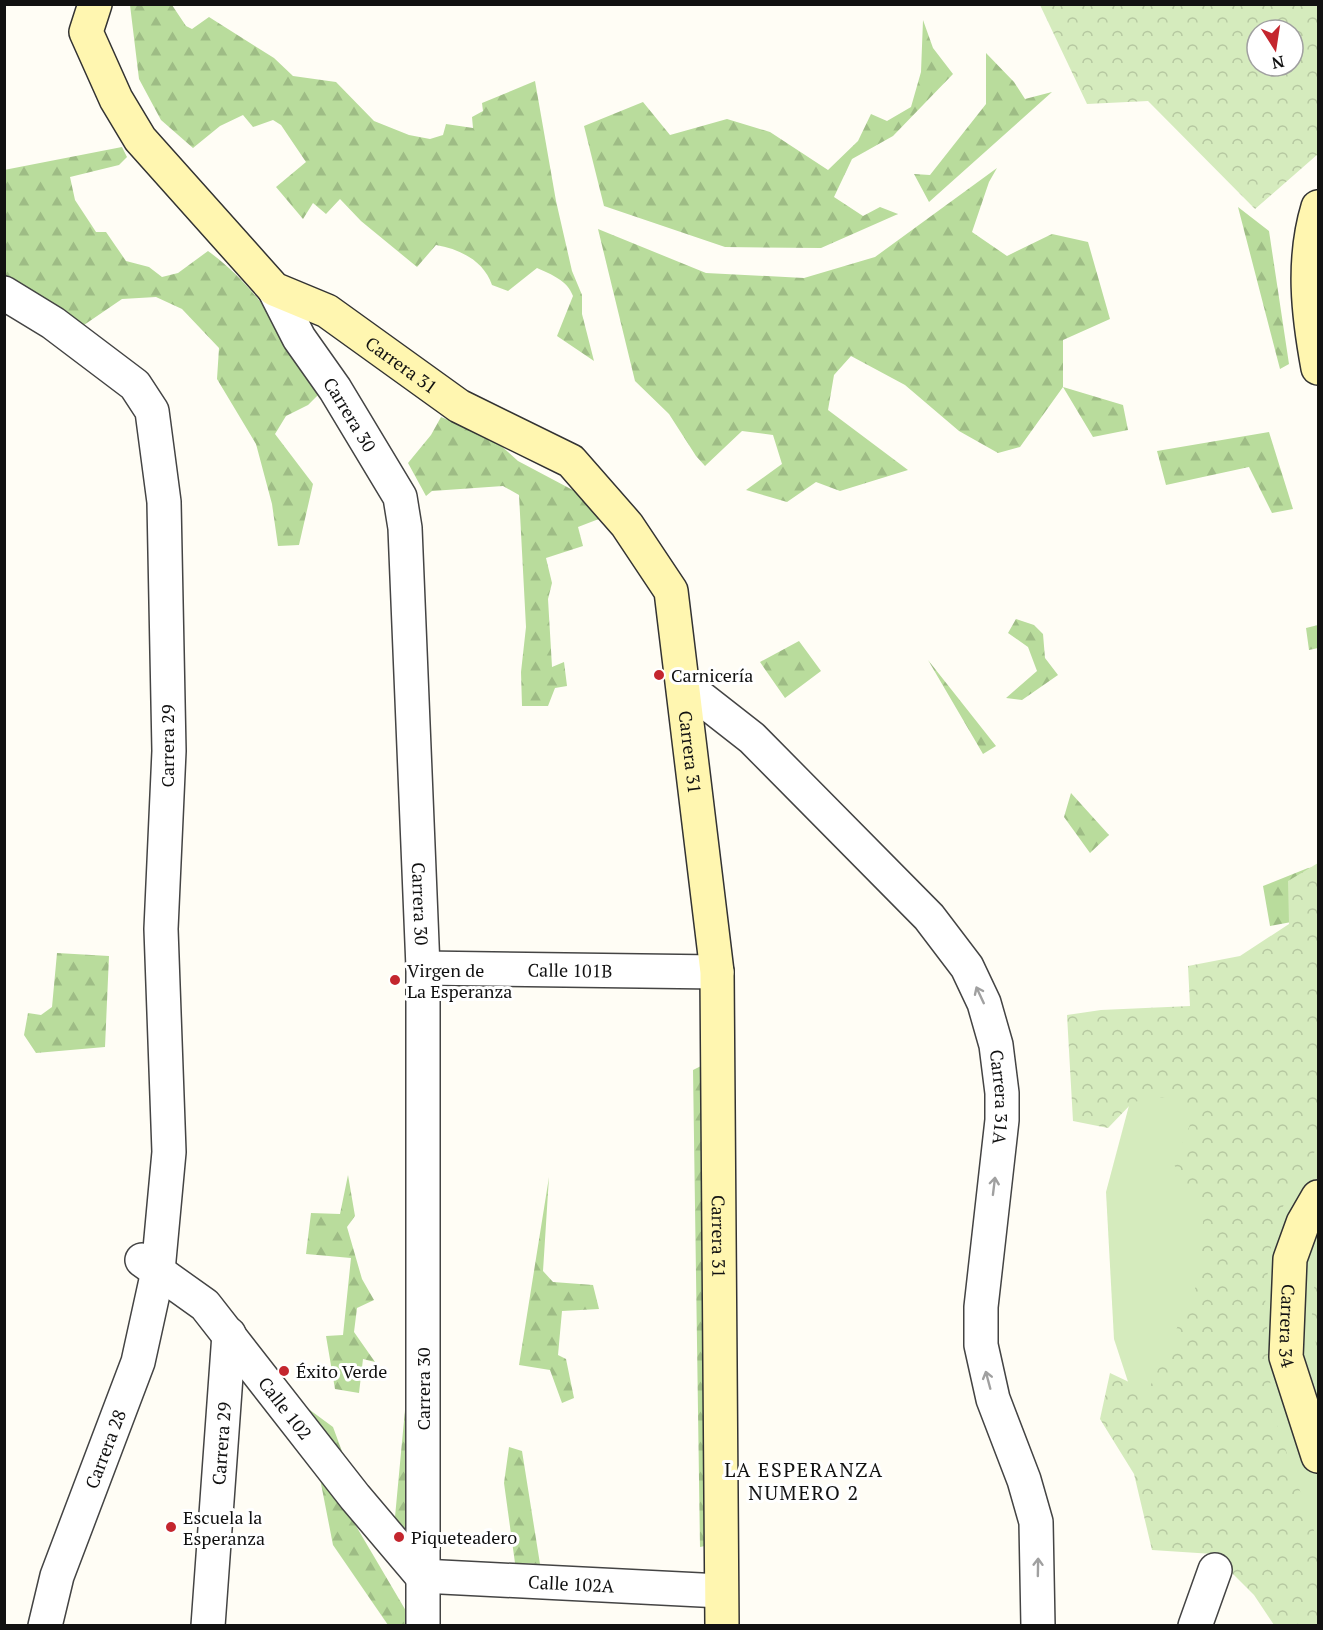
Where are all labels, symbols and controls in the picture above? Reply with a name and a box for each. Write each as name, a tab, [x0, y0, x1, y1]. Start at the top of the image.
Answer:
north arrow	[1245, 18, 1305, 78]
text: N	[1270, 51, 1286, 75]
street label: Carrera 31	[361, 331, 442, 399]
street label: Carrera 30	[318, 372, 382, 456]
place label: Carnicería	[671, 663, 753, 687]
marker: Carnicería	[652, 668, 666, 682]
street label: Carrera 29	[155, 704, 179, 788]
street label: Carrera 31	[674, 709, 707, 795]
street label: Carrera 30	[407, 862, 434, 946]
street label: Calle 101B	[527, 957, 613, 983]
place label: Virgen de La Esperanza	[407, 958, 512, 1003]
marker: Virgen de La Esperanza	[388, 973, 402, 987]
one-way arrow	[974, 986, 986, 1004]
street label: Carrera 31A	[985, 1048, 1014, 1147]
one-way arrow	[988, 1177, 999, 1197]
street label: Carrera 31	[707, 1195, 731, 1278]
street label: Carrera 34	[1274, 1284, 1301, 1371]
street label: Carrera 30	[411, 1347, 435, 1431]
place label: Éxito Verde	[296, 1359, 387, 1383]
marker: Éxito Verde	[277, 1364, 291, 1378]
street label: Calle 102	[253, 1371, 318, 1444]
one-way arrow	[982, 1371, 993, 1390]
street label: Carrera 29	[206, 1401, 236, 1486]
street label: Carrera 28	[79, 1406, 131, 1492]
district label: LA ESPERANZA NUMERO 2	[724, 1456, 884, 1506]
place label: Escuela la Esperanza	[183, 1505, 265, 1550]
marker: Escuela la Esperanza	[164, 1520, 178, 1534]
place label: Piqueteadero	[411, 1525, 517, 1549]
marker: Piqueteadero	[392, 1530, 406, 1544]
one-way arrow	[1032, 1558, 1044, 1578]
street label: Calle 102A	[528, 1569, 615, 1598]

